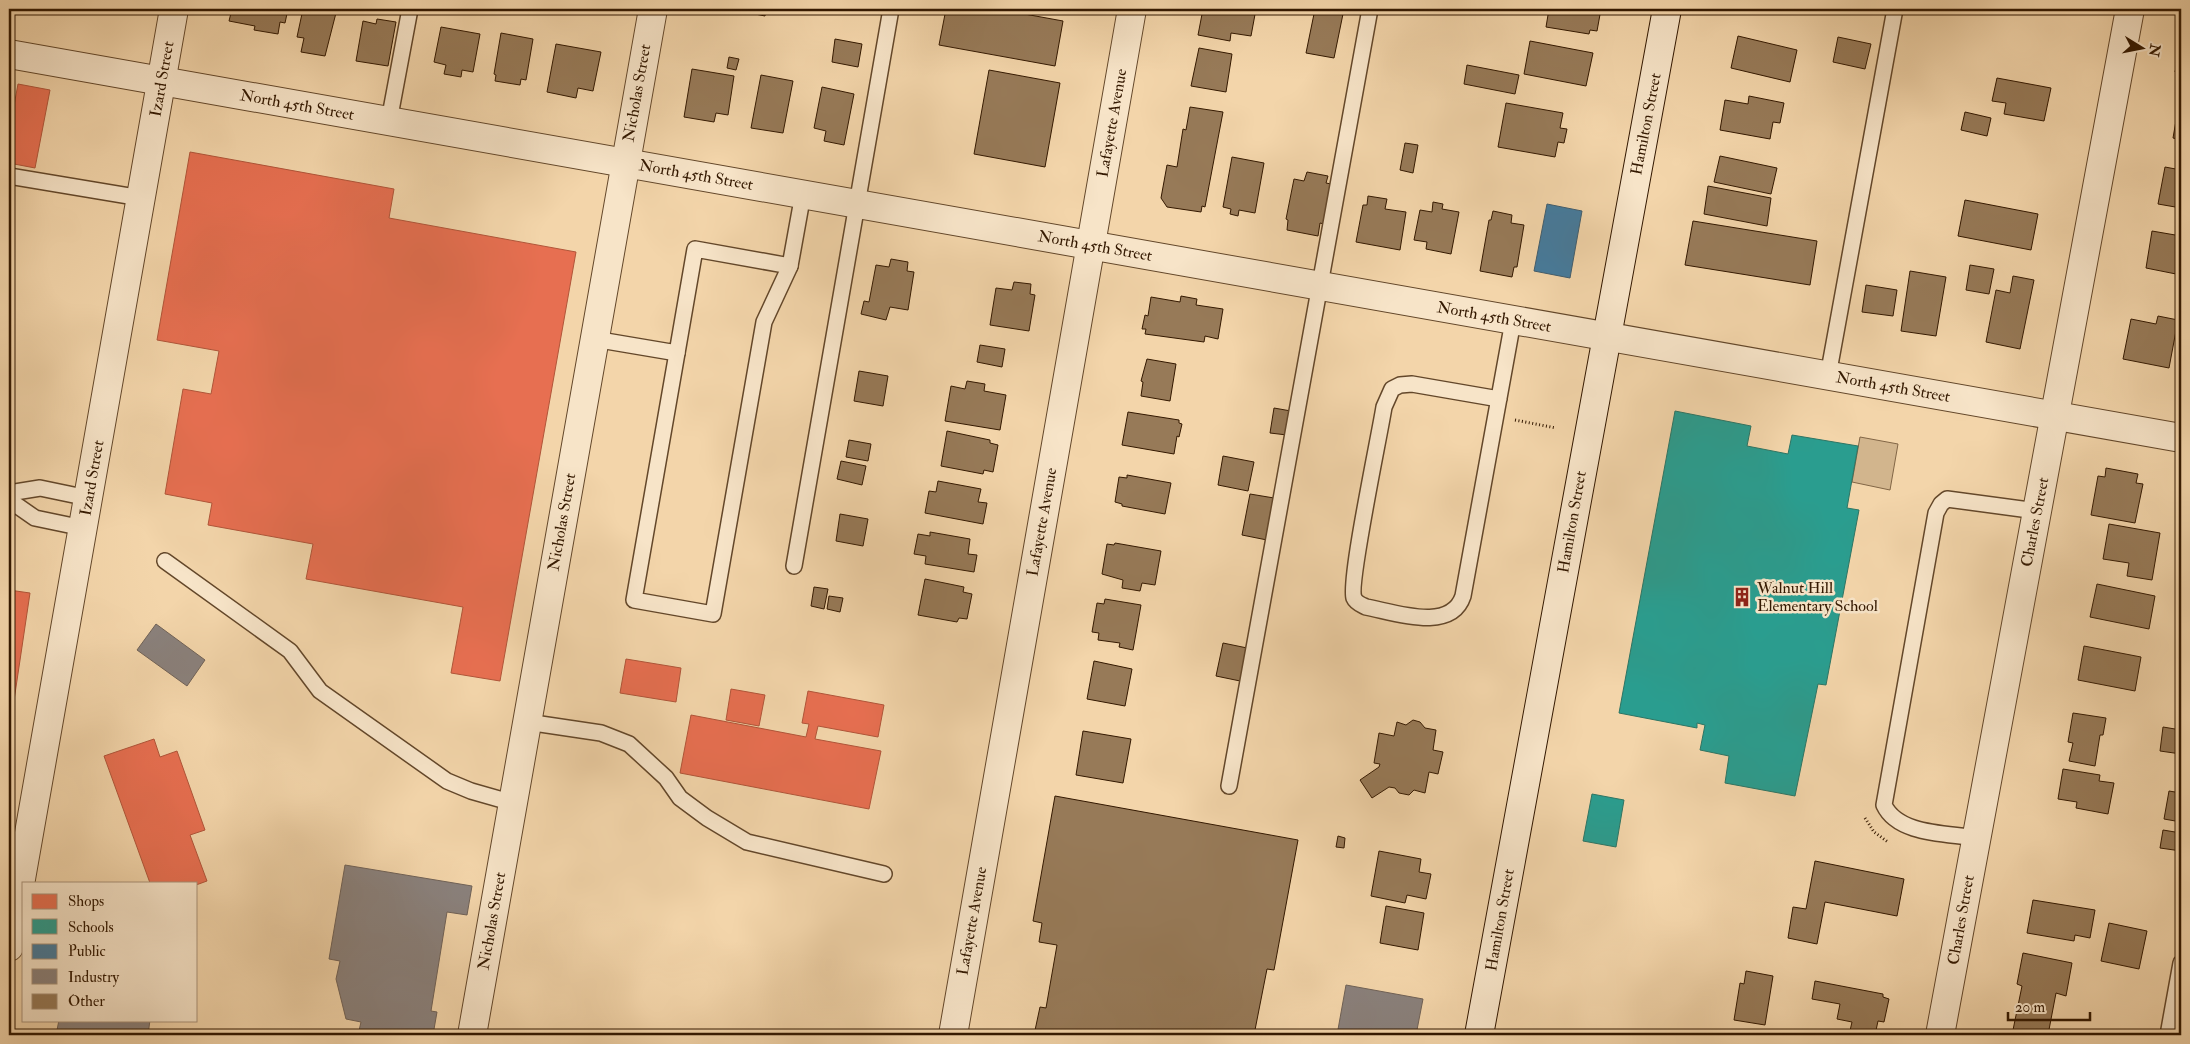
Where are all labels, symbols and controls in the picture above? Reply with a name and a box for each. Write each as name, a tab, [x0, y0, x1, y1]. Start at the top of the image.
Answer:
north arrow	[2118, 22, 2168, 72]
street label: Izard Street	[146, 40, 178, 118]
text: N	[2145, 42, 2164, 58]
street label: Nicholas Street	[619, 43, 655, 143]
street label: Lafayette Avenue	[1093, 67, 1131, 179]
street label: Hamilton Street	[1626, 71, 1666, 177]
street label: North 45th Street	[238, 85, 356, 125]
street label: North 45th Street	[637, 155, 755, 195]
street label: North 45th Street	[1036, 226, 1154, 266]
street label: North 45th Street	[1435, 297, 1553, 337]
street label: North 45th Street	[1834, 367, 1952, 407]
street label: Izard Street	[76, 439, 108, 517]
street label: Lafayette Avenue	[1023, 466, 1061, 578]
street label: Hamilton Street	[1553, 469, 1591, 575]
street label: Nicholas Street	[544, 472, 580, 572]
street label: Charles Street	[2017, 476, 2053, 568]
place label: Walnut Hill Elementary School	[1756, 578, 1878, 616]
building icon: Walnut Hill Elementary School	[1731, 586, 1753, 608]
street label: Lafayette Avenue	[953, 865, 991, 977]
street label: Hamilton Street	[1481, 867, 1519, 973]
street label: Nicholas Street	[474, 871, 510, 971]
street label: Charles Street	[1943, 874, 1979, 966]
legend	[22, 882, 198, 1022]
text: Shops	[68, 892, 104, 912]
text: Schools	[68, 918, 114, 937]
text: Public	[68, 942, 106, 961]
text: Industry	[68, 968, 119, 987]
scale bar	[2008, 989, 2090, 1021]
text: Other	[68, 992, 105, 1011]
text: 20 m	[2015, 998, 2045, 1017]

